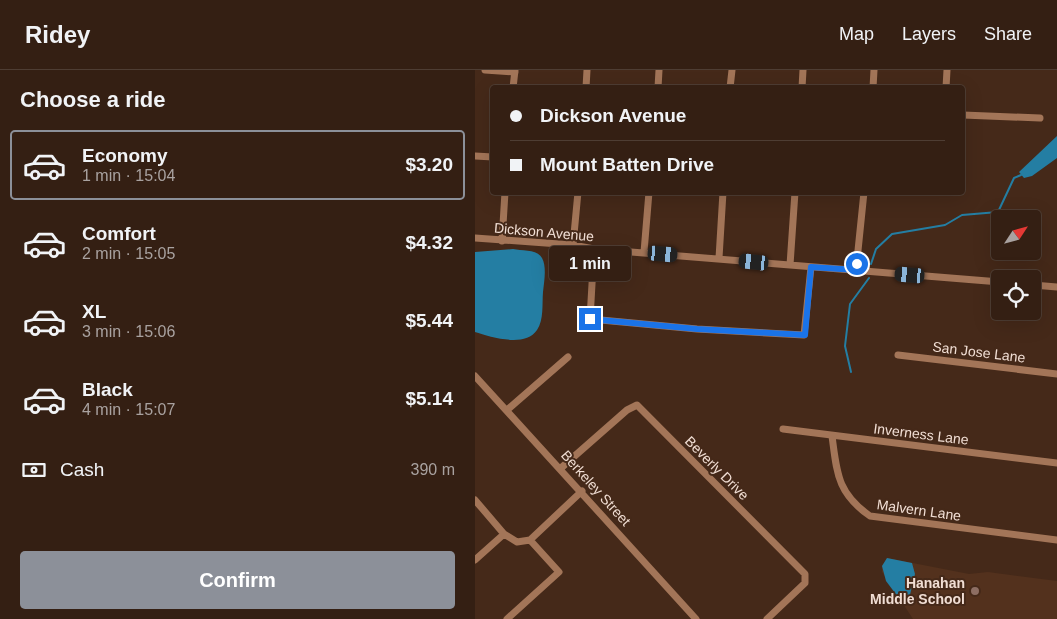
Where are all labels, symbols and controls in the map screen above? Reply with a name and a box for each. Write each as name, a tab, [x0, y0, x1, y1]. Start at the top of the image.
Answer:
text: Ridey	[25, 21, 90, 48]
text: Map	[839, 24, 874, 44]
text: Layers	[902, 24, 956, 44]
text: Share	[984, 24, 1032, 44]
text: Choose a ride	[20, 87, 165, 112]
text: Dickson Avenue	[540, 105, 686, 126]
icon: car	[22, 143, 67, 188]
text: Economy	[82, 145, 168, 166]
text: $3.20	[405, 154, 453, 175]
text: Mount Batten Drive	[540, 154, 714, 175]
text: 1 min · 15:04	[82, 167, 175, 184]
north arrow	[991, 210, 1041, 260]
map controls	[991, 210, 1041, 320]
street label: Dickson Avenue	[493, 220, 595, 244]
icon: car	[22, 221, 67, 266]
text: Comfort	[82, 223, 156, 244]
text: $4.32	[405, 232, 453, 253]
text: 2 min · 15:05	[82, 245, 175, 262]
car	[647, 245, 678, 263]
callout: 1 min	[549, 246, 631, 282]
car	[738, 253, 769, 271]
route start	[846, 253, 868, 275]
text: 1 min	[569, 255, 611, 272]
car	[894, 266, 925, 284]
button: locate	[991, 270, 1041, 320]
icon: car	[22, 299, 67, 344]
text: XL	[82, 301, 106, 322]
route end	[579, 308, 601, 330]
text: $5.44	[405, 310, 453, 331]
text: 3 min · 15:06	[82, 323, 175, 340]
street label: San Jose Lane	[932, 338, 1027, 366]
icon: car	[22, 377, 67, 422]
text: Black	[82, 379, 133, 400]
text: $5.14	[405, 388, 453, 409]
text: 4 min · 15:07	[82, 401, 175, 418]
street label: Inverness Lane	[873, 420, 970, 448]
street label: Beverly Drive	[682, 433, 752, 503]
street label: Berkeley Street	[558, 447, 634, 529]
icon: cash	[20, 456, 48, 484]
text: Cash	[60, 459, 104, 480]
text: 390 m	[411, 461, 455, 478]
street label: Malvern Lane	[876, 496, 962, 524]
button: Confirm	[20, 551, 455, 609]
place label: Hanahan Middle School	[870, 575, 965, 607]
marker: Hanahan Middle School	[969, 585, 981, 597]

